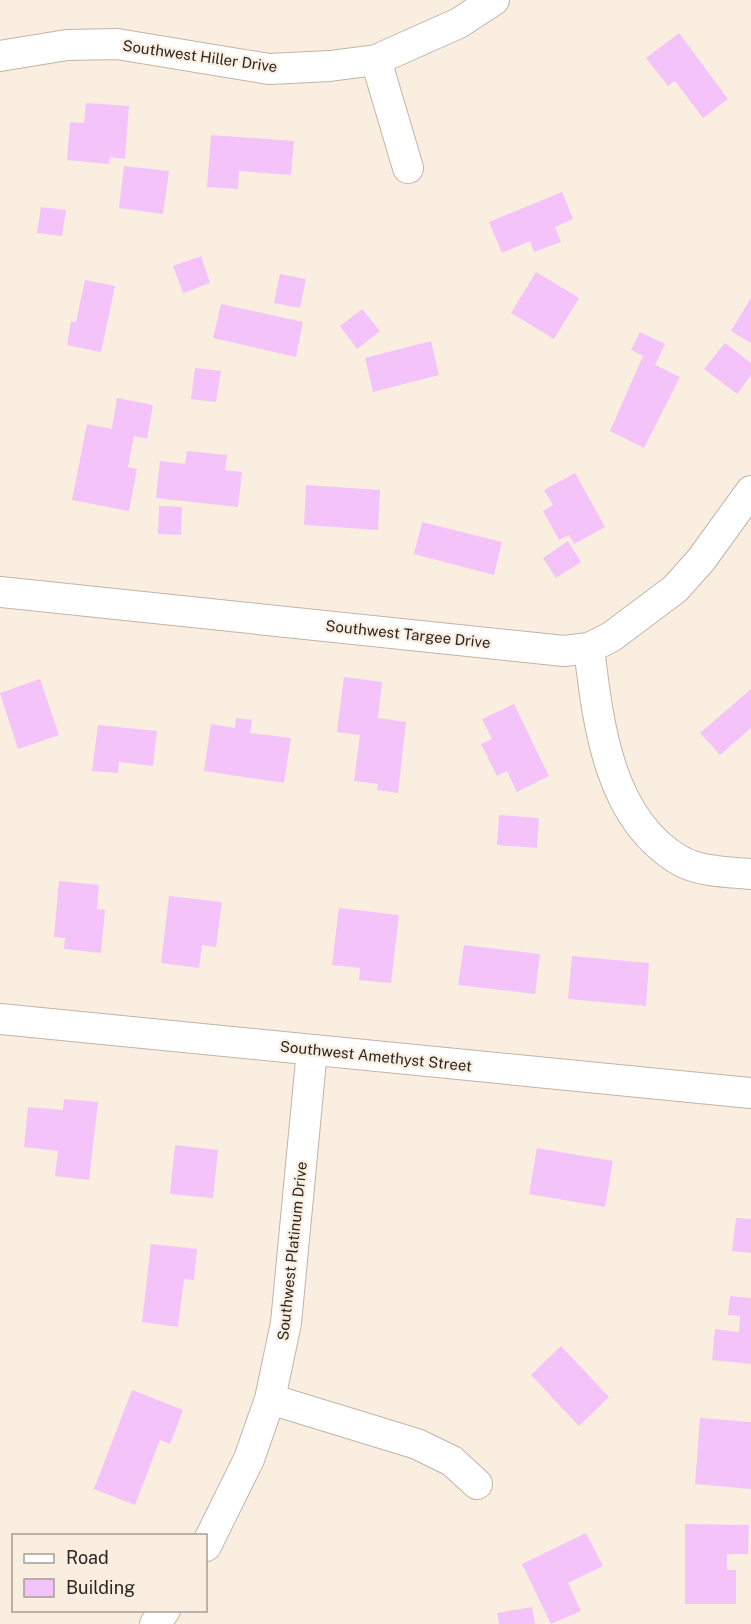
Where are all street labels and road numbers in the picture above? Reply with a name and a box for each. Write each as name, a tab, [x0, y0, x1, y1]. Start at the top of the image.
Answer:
street label: Southwest Hiller Drive	[122, 37, 278, 75]
street label: Southwest Targee Drive	[325, 617, 491, 651]
street label: Southwest Amethyst Street	[279, 1037, 473, 1075]
street label: Southwest Platinum Drive	[274, 1161, 310, 1341]

